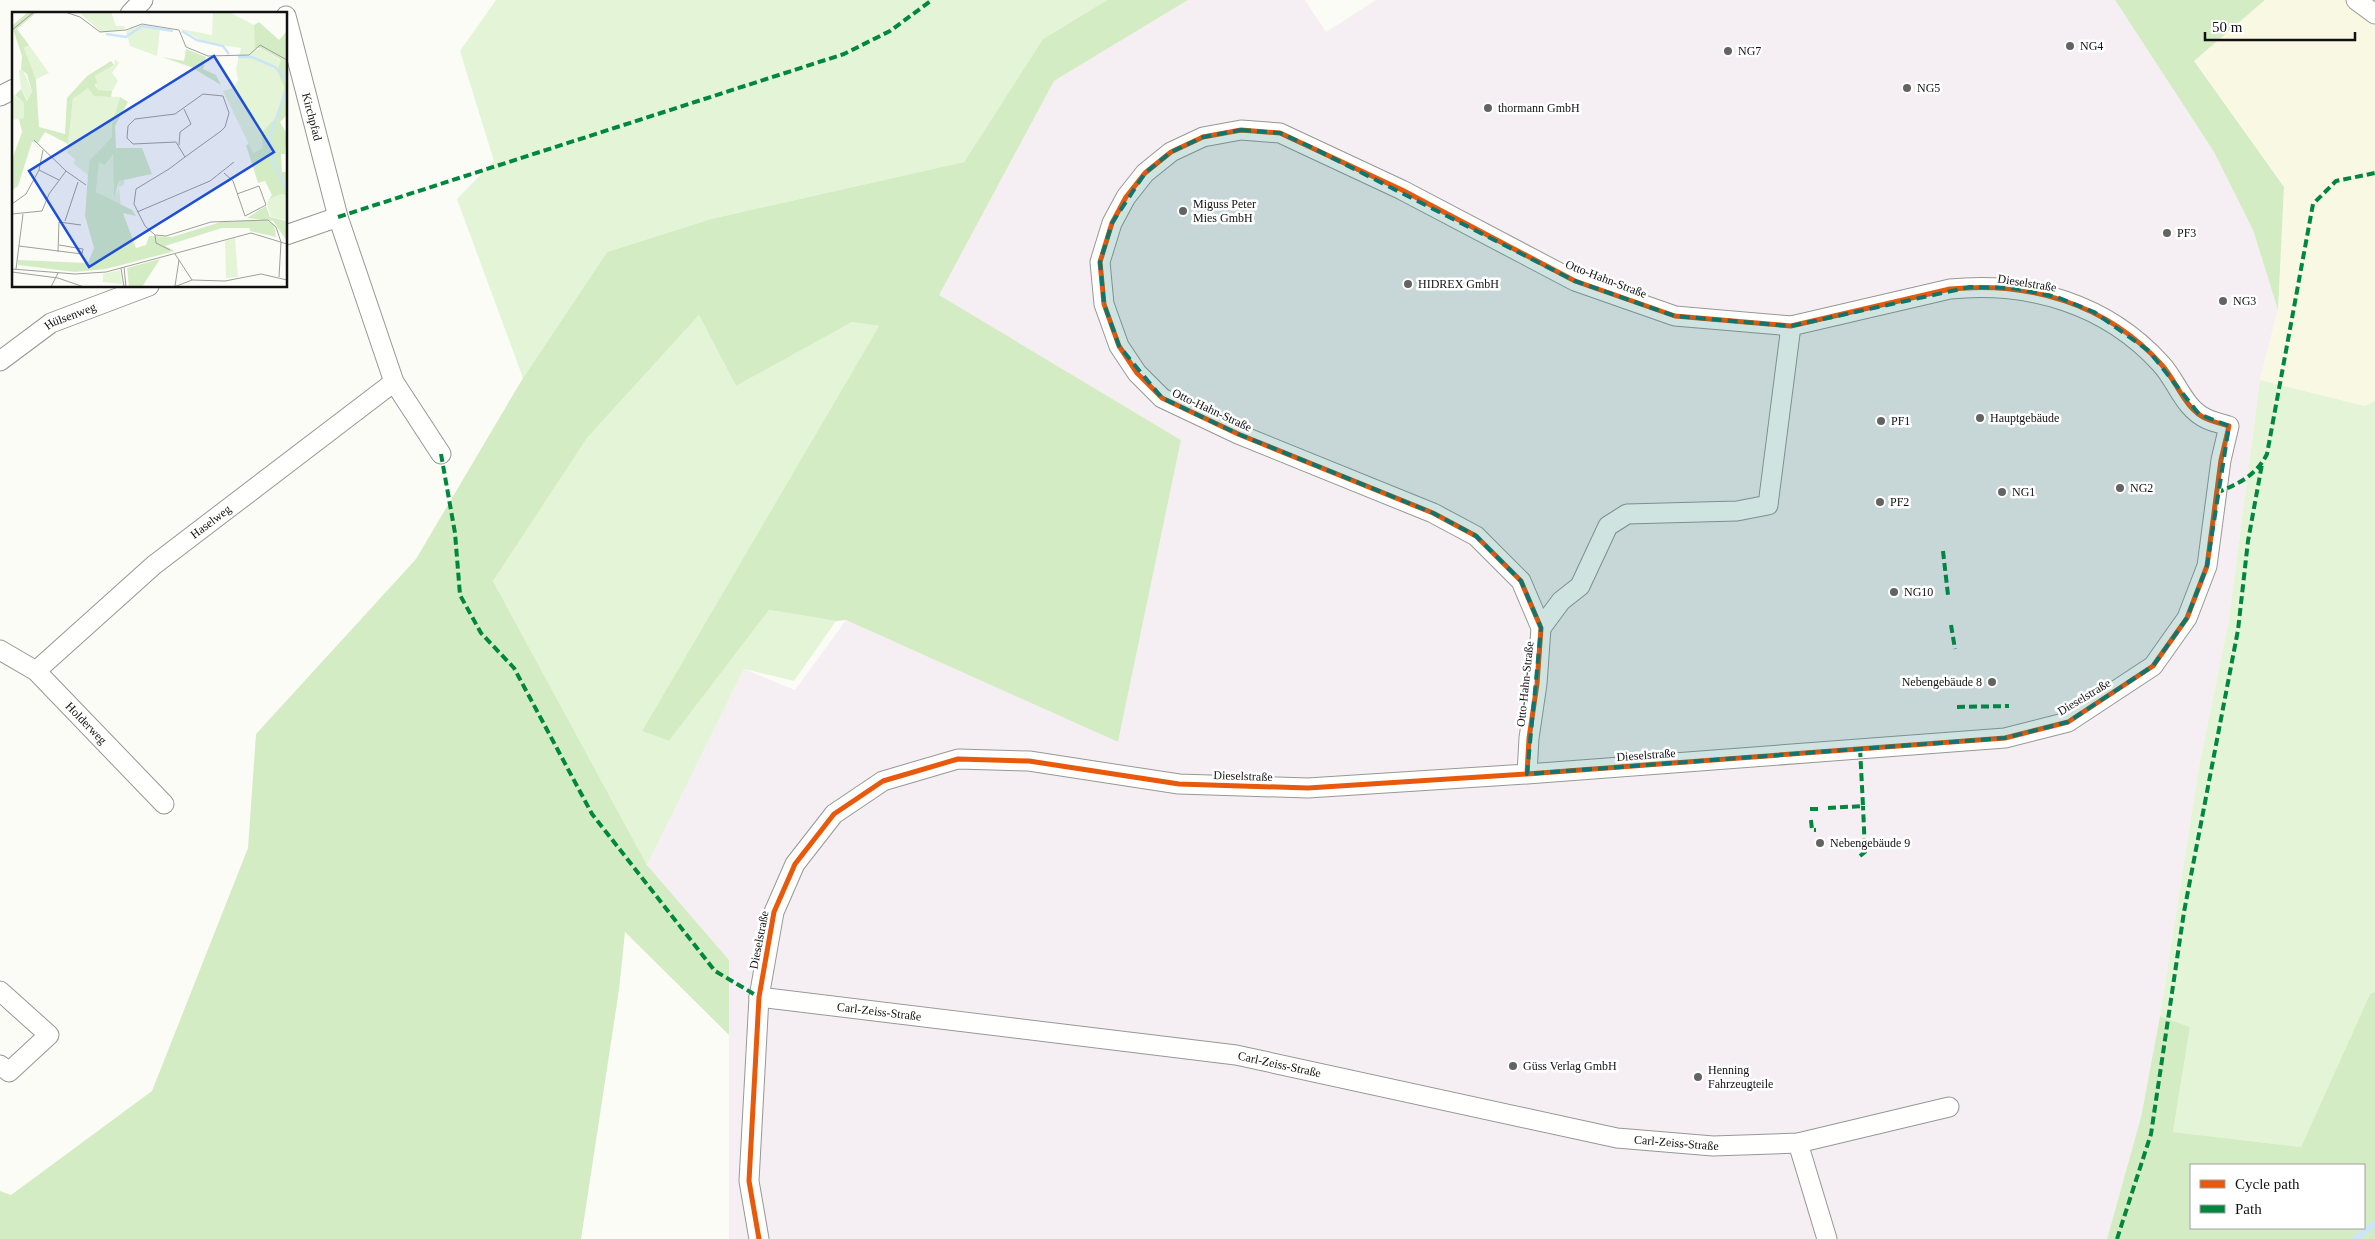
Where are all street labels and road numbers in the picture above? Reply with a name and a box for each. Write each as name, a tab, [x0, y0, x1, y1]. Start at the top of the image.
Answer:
street label: Kirchpfad	[299, 91, 325, 142]
street label: Otto-Hahn-Straße	[1563, 257, 1649, 301]
street label: Dieselstraße	[1997, 271, 2057, 295]
street label: Hülsenweg	[42, 300, 98, 333]
street label: Otto-Hahn-Straße	[1170, 385, 1254, 435]
street label: Haselweg	[188, 502, 234, 542]
street label: Otto-Hahn-Straße	[1514, 641, 1536, 727]
street label: Dieselstraße	[2055, 676, 2113, 718]
street label: Holderweg	[63, 699, 110, 747]
street label: Dieselstraße	[1616, 746, 1676, 764]
street label: Dieselstraße	[1213, 768, 1273, 784]
street label: Dieselstraße	[746, 910, 772, 970]
street label: Carl-Zeiss-Straße	[836, 1000, 922, 1024]
street label: Carl-Zeiss-Straße	[1237, 1049, 1322, 1080]
street label: Carl-Zeiss-Straße	[1634, 1132, 1719, 1153]

